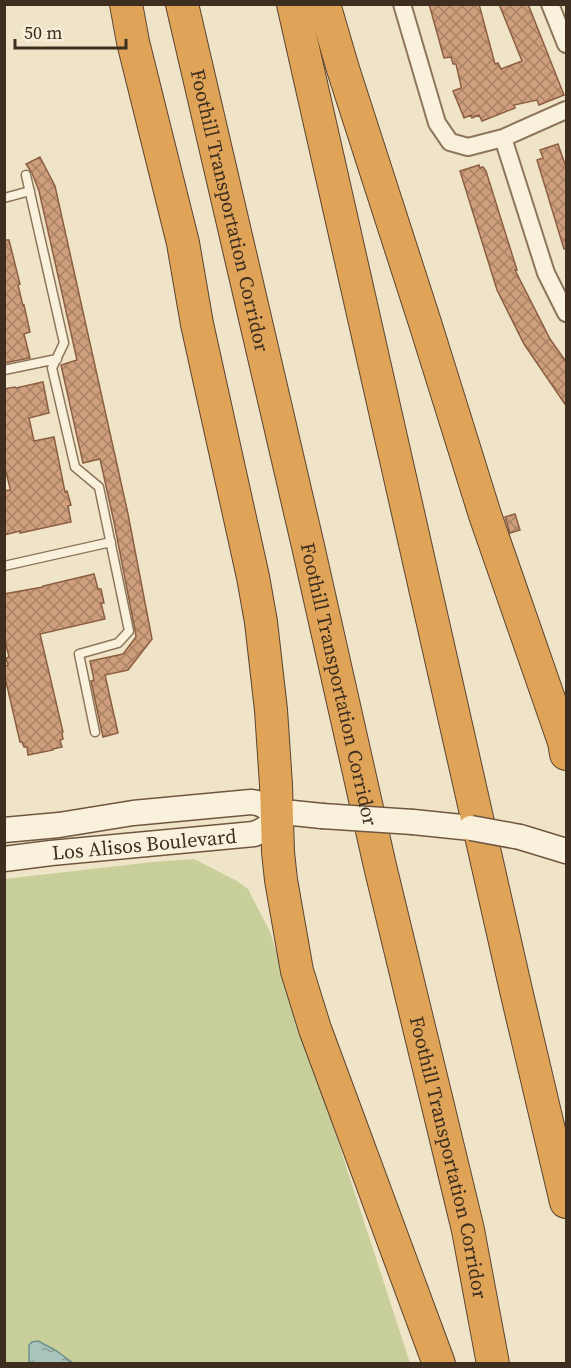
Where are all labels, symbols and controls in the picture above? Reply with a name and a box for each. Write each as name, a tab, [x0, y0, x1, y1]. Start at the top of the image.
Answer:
scale bar	[15, 12, 126, 50]
text: 50 m	[24, 20, 62, 45]
street label: Foothill Transportation Corridor	[184, 66, 277, 355]
street label: Foothill Transportation Corridor	[294, 540, 385, 829]
street label: Los Alisos Boulevard	[51, 822, 238, 867]
street label: Foothill Transportation Corridor	[403, 1013, 495, 1302]

